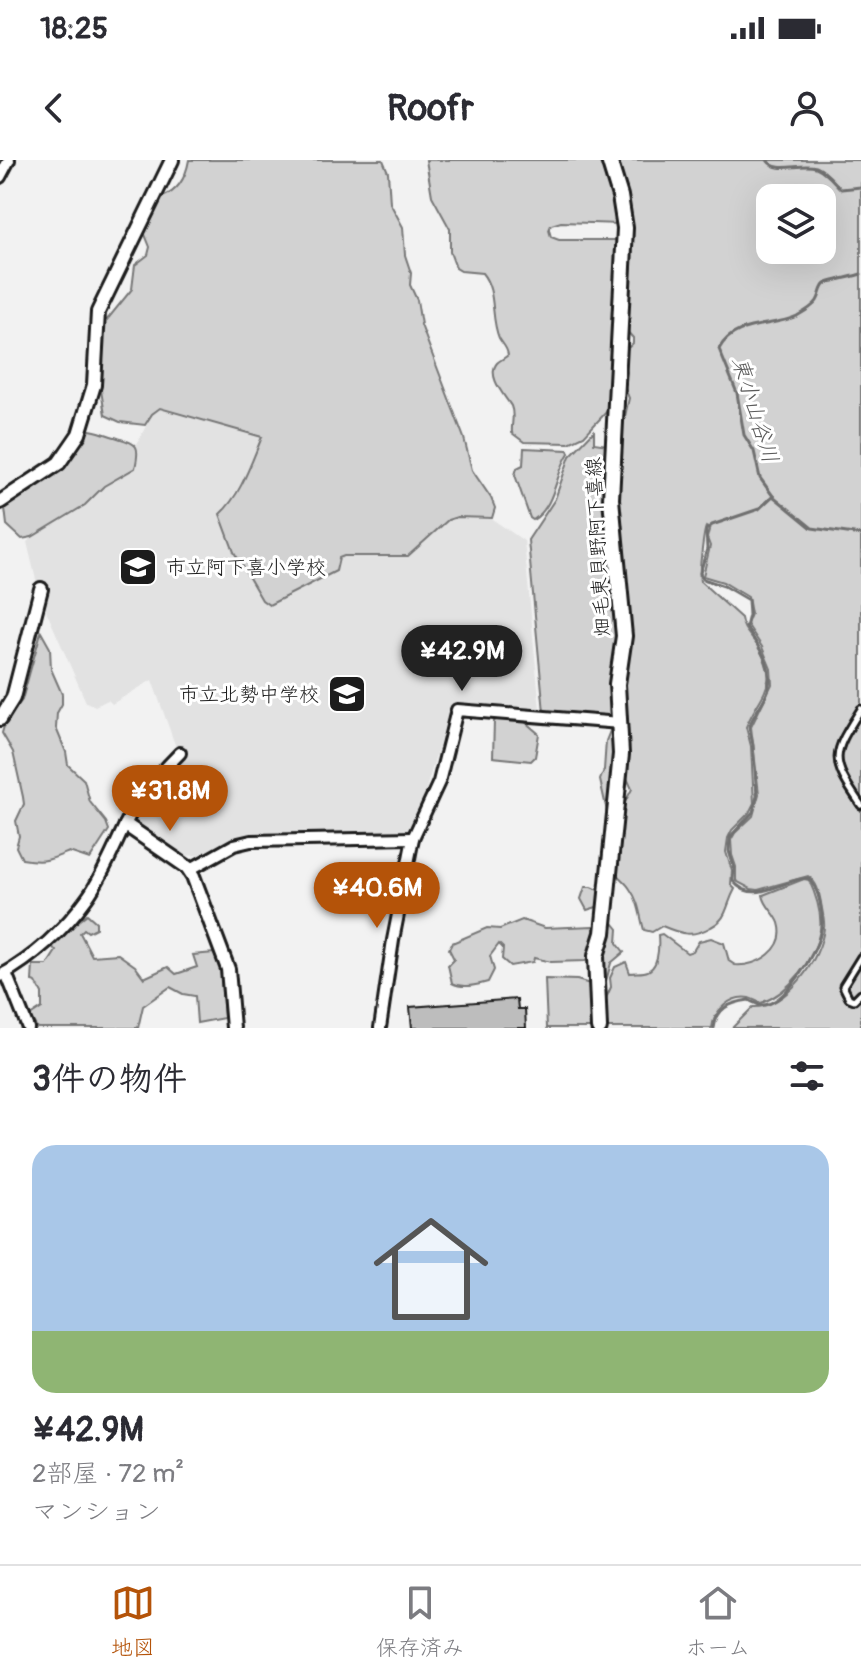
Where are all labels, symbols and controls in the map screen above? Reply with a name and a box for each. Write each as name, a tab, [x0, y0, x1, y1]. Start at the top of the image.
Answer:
text: 18:25	[40, 10, 108, 47]
icon: back	[32, 86, 76, 130]
text: Roofr	[387, 86, 474, 131]
icon: person	[785, 86, 829, 130]
map controls	[756, 184, 836, 264]
button: layers	[756, 184, 836, 264]
water label: 東小山谷川	[726, 353, 784, 467]
street label: 畑毛東貝野阿下喜線	[581, 456, 615, 638]
school or university icon: 市立阿下喜小学校	[117, 546, 159, 588]
place label: 市立阿下喜小学校	[166, 555, 326, 580]
pin: ¥42.9M	[397, 625, 527, 693]
text: ¥42.9M	[419, 635, 505, 667]
school or university icon: 市立北勢中学校	[326, 673, 368, 715]
place label: 市立北勢中学校	[179, 682, 319, 707]
pin: ¥31.8M	[105, 765, 235, 833]
text: ¥31.8M	[130, 775, 210, 807]
pin: ¥40.6M	[312, 862, 442, 930]
text: ¥40.6M	[332, 872, 422, 904]
icon: filters	[785, 1054, 829, 1098]
text: 3件の物件	[32, 1058, 187, 1101]
icon: home	[359, 1197, 503, 1341]
text: ¥42.9M	[32, 1409, 144, 1452]
text: 2部屋 · 72 m²	[32, 1458, 184, 1490]
text: マンション	[32, 1496, 161, 1528]
tab: 地図	[111, 1581, 155, 1662]
tab: 保存済み	[376, 1581, 464, 1662]
tab: ホーム	[685, 1581, 750, 1662]

